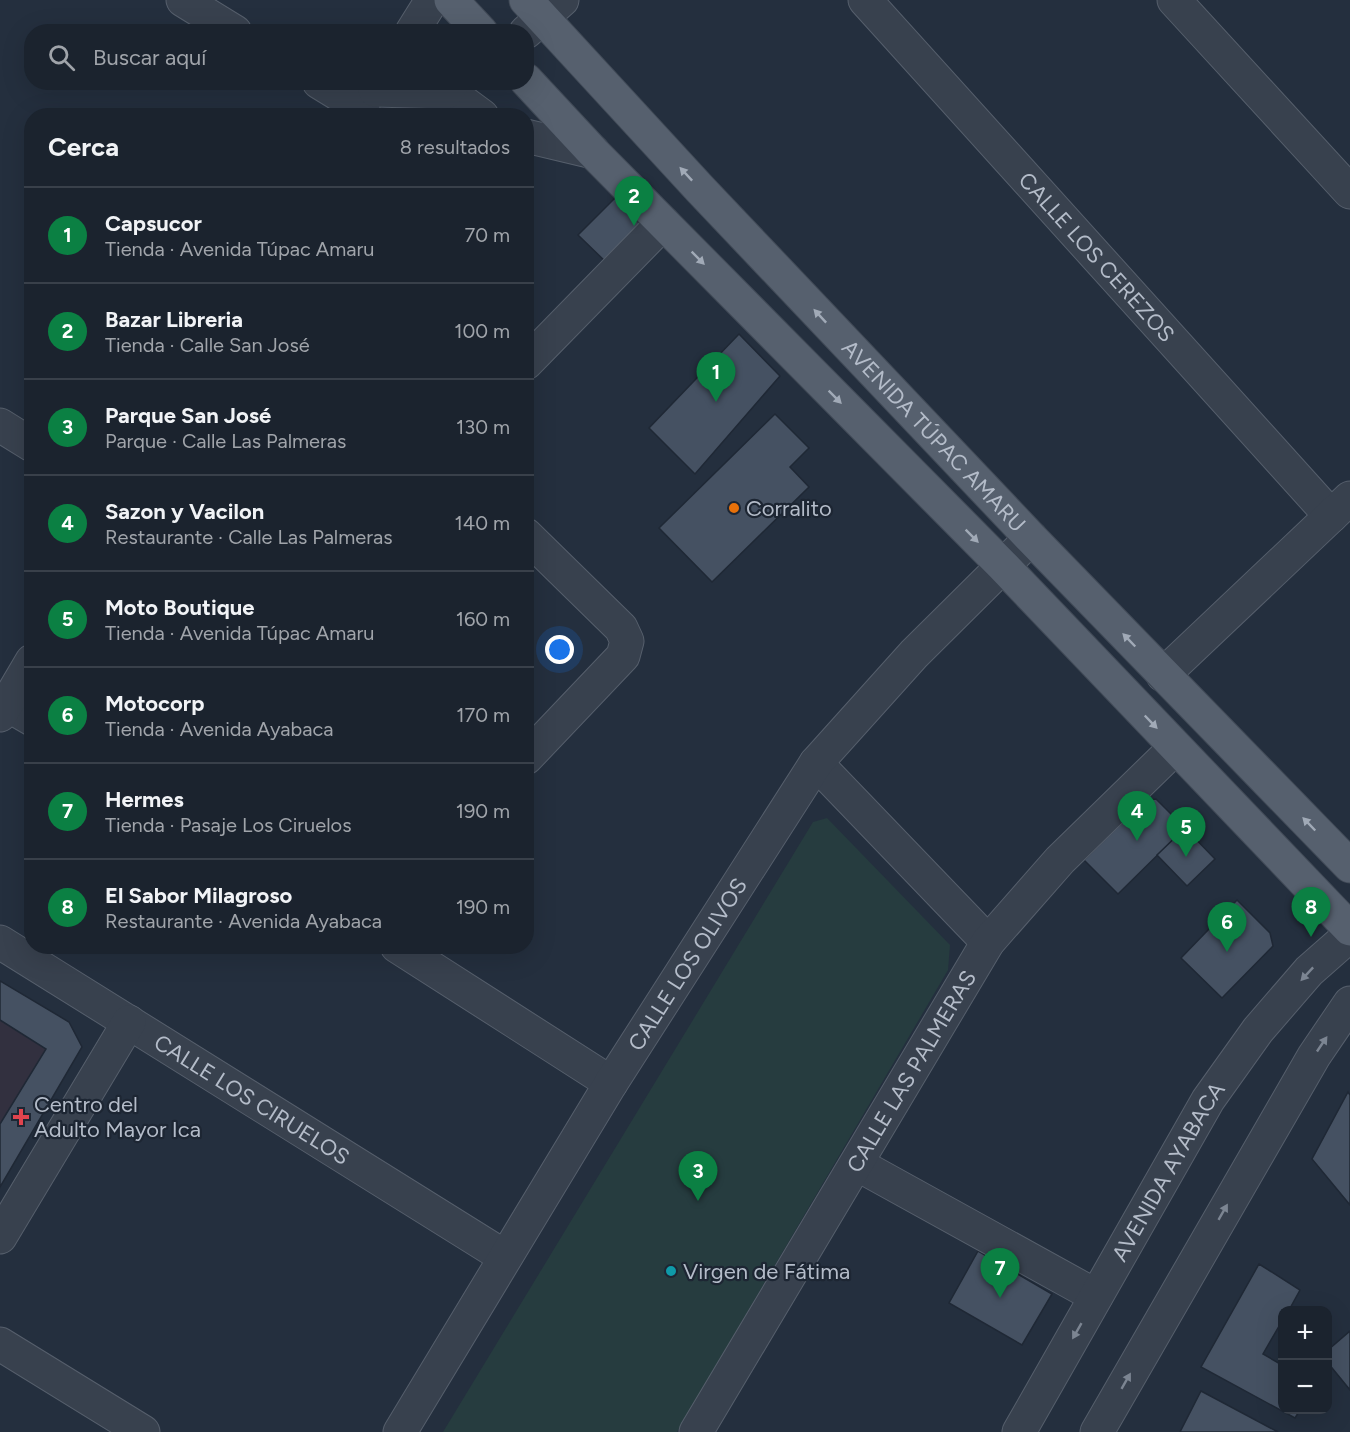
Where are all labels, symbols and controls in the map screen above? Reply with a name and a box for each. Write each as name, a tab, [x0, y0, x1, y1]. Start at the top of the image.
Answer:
search box	[24, 24, 534, 90]
icon: search	[45, 41, 78, 74]
text: Buscar aquí	[93, 44, 206, 71]
text: Cerca	[48, 131, 119, 163]
text: 8 resultados	[400, 135, 510, 159]
street label: CALLE LOS CEREZOS	[1013, 166, 1181, 347]
one-way arrow	[679, 167, 693, 182]
pin: 2	[614, 176, 654, 226]
text: Capsucor	[105, 210, 202, 237]
text: 1	[63, 223, 72, 247]
text: 70 m	[464, 223, 510, 247]
text: Tienda · Avenida Túpac Amaru	[105, 237, 374, 261]
one-way arrow	[691, 251, 706, 265]
text: Bazar Libreria	[105, 306, 243, 333]
one-way arrow	[814, 309, 827, 324]
text: 2	[62, 319, 73, 343]
text: 100 m	[454, 319, 510, 343]
text: Tienda · Calle San José	[105, 333, 310, 357]
street label: AVENIDA TÚPAC AMARU	[837, 334, 1031, 537]
pin: 1	[696, 352, 736, 402]
one-way arrow	[828, 389, 842, 403]
text: Parque San José	[105, 402, 271, 429]
text: 3	[62, 415, 73, 439]
text: 130 m	[456, 415, 510, 439]
text: Parque · Calle Las Palmeras	[105, 429, 346, 453]
place label: Corralito	[746, 495, 832, 522]
text: Sazon y Vacilon	[105, 498, 264, 525]
marker: Corralito	[727, 501, 741, 515]
text: 4	[61, 511, 74, 535]
text: 140 m	[455, 511, 510, 535]
text: Restaurante · Calle Las Palmeras	[105, 525, 392, 549]
one-way arrow	[965, 528, 979, 542]
text: Moto Boutique	[105, 594, 254, 621]
text: 5	[62, 607, 73, 631]
text: 160 m	[456, 607, 510, 631]
text: Tienda · Avenida Túpac Amaru	[105, 621, 374, 645]
one-way arrow	[1122, 633, 1136, 647]
your location	[545, 635, 574, 664]
text: Motocorp	[105, 690, 204, 717]
text: 6	[62, 703, 73, 727]
text: 170 m	[456, 703, 510, 727]
one-way arrow	[1143, 715, 1157, 729]
text: Tienda · Avenida Ayabaca	[105, 717, 333, 741]
text: Hermes	[105, 786, 184, 813]
pin: 4	[1118, 792, 1156, 841]
text: 7	[62, 799, 73, 823]
text: 190 m	[456, 799, 510, 823]
pin: 5	[1166, 808, 1206, 857]
text: Tienda · Pasaje Los Ciruelos	[105, 813, 351, 837]
one-way arrow	[1302, 817, 1316, 832]
street label: CALLE LOS OLIVOS	[622, 873, 752, 1055]
text: El Sabor Milagroso	[105, 882, 292, 909]
pin: 8	[1292, 888, 1330, 937]
text: 8	[61, 895, 74, 919]
text: 190 m	[456, 895, 510, 919]
pin: 6	[1208, 902, 1246, 952]
text: Restaurante · Avenida Ayabaca	[105, 909, 382, 933]
street label: CALLE LAS PALMERAS	[840, 965, 982, 1177]
one-way arrow	[1300, 967, 1314, 982]
street label: CALLE LOS CIRUELOS	[149, 1028, 355, 1170]
one-way arrow	[1316, 1037, 1328, 1053]
street label: AVENIDA AYABACA	[1106, 1077, 1230, 1266]
place label: Centro del Adulto Mayor Ica	[34, 1091, 201, 1143]
marker: Centro del Adulto Mayor Ica	[12, 1108, 30, 1126]
pin: 3	[678, 1152, 718, 1201]
one-way arrow	[1218, 1204, 1229, 1220]
pin: 7	[980, 1248, 1020, 1298]
place label: Virgen de Fátima	[683, 1258, 850, 1285]
marker: Virgen de Fátima	[664, 1264, 678, 1278]
map controls	[1278, 1306, 1332, 1414]
button: +	[1278, 1306, 1332, 1360]
one-way arrow	[1071, 1323, 1082, 1339]
button: −	[1278, 1360, 1332, 1414]
one-way arrow	[1121, 1372, 1131, 1389]

